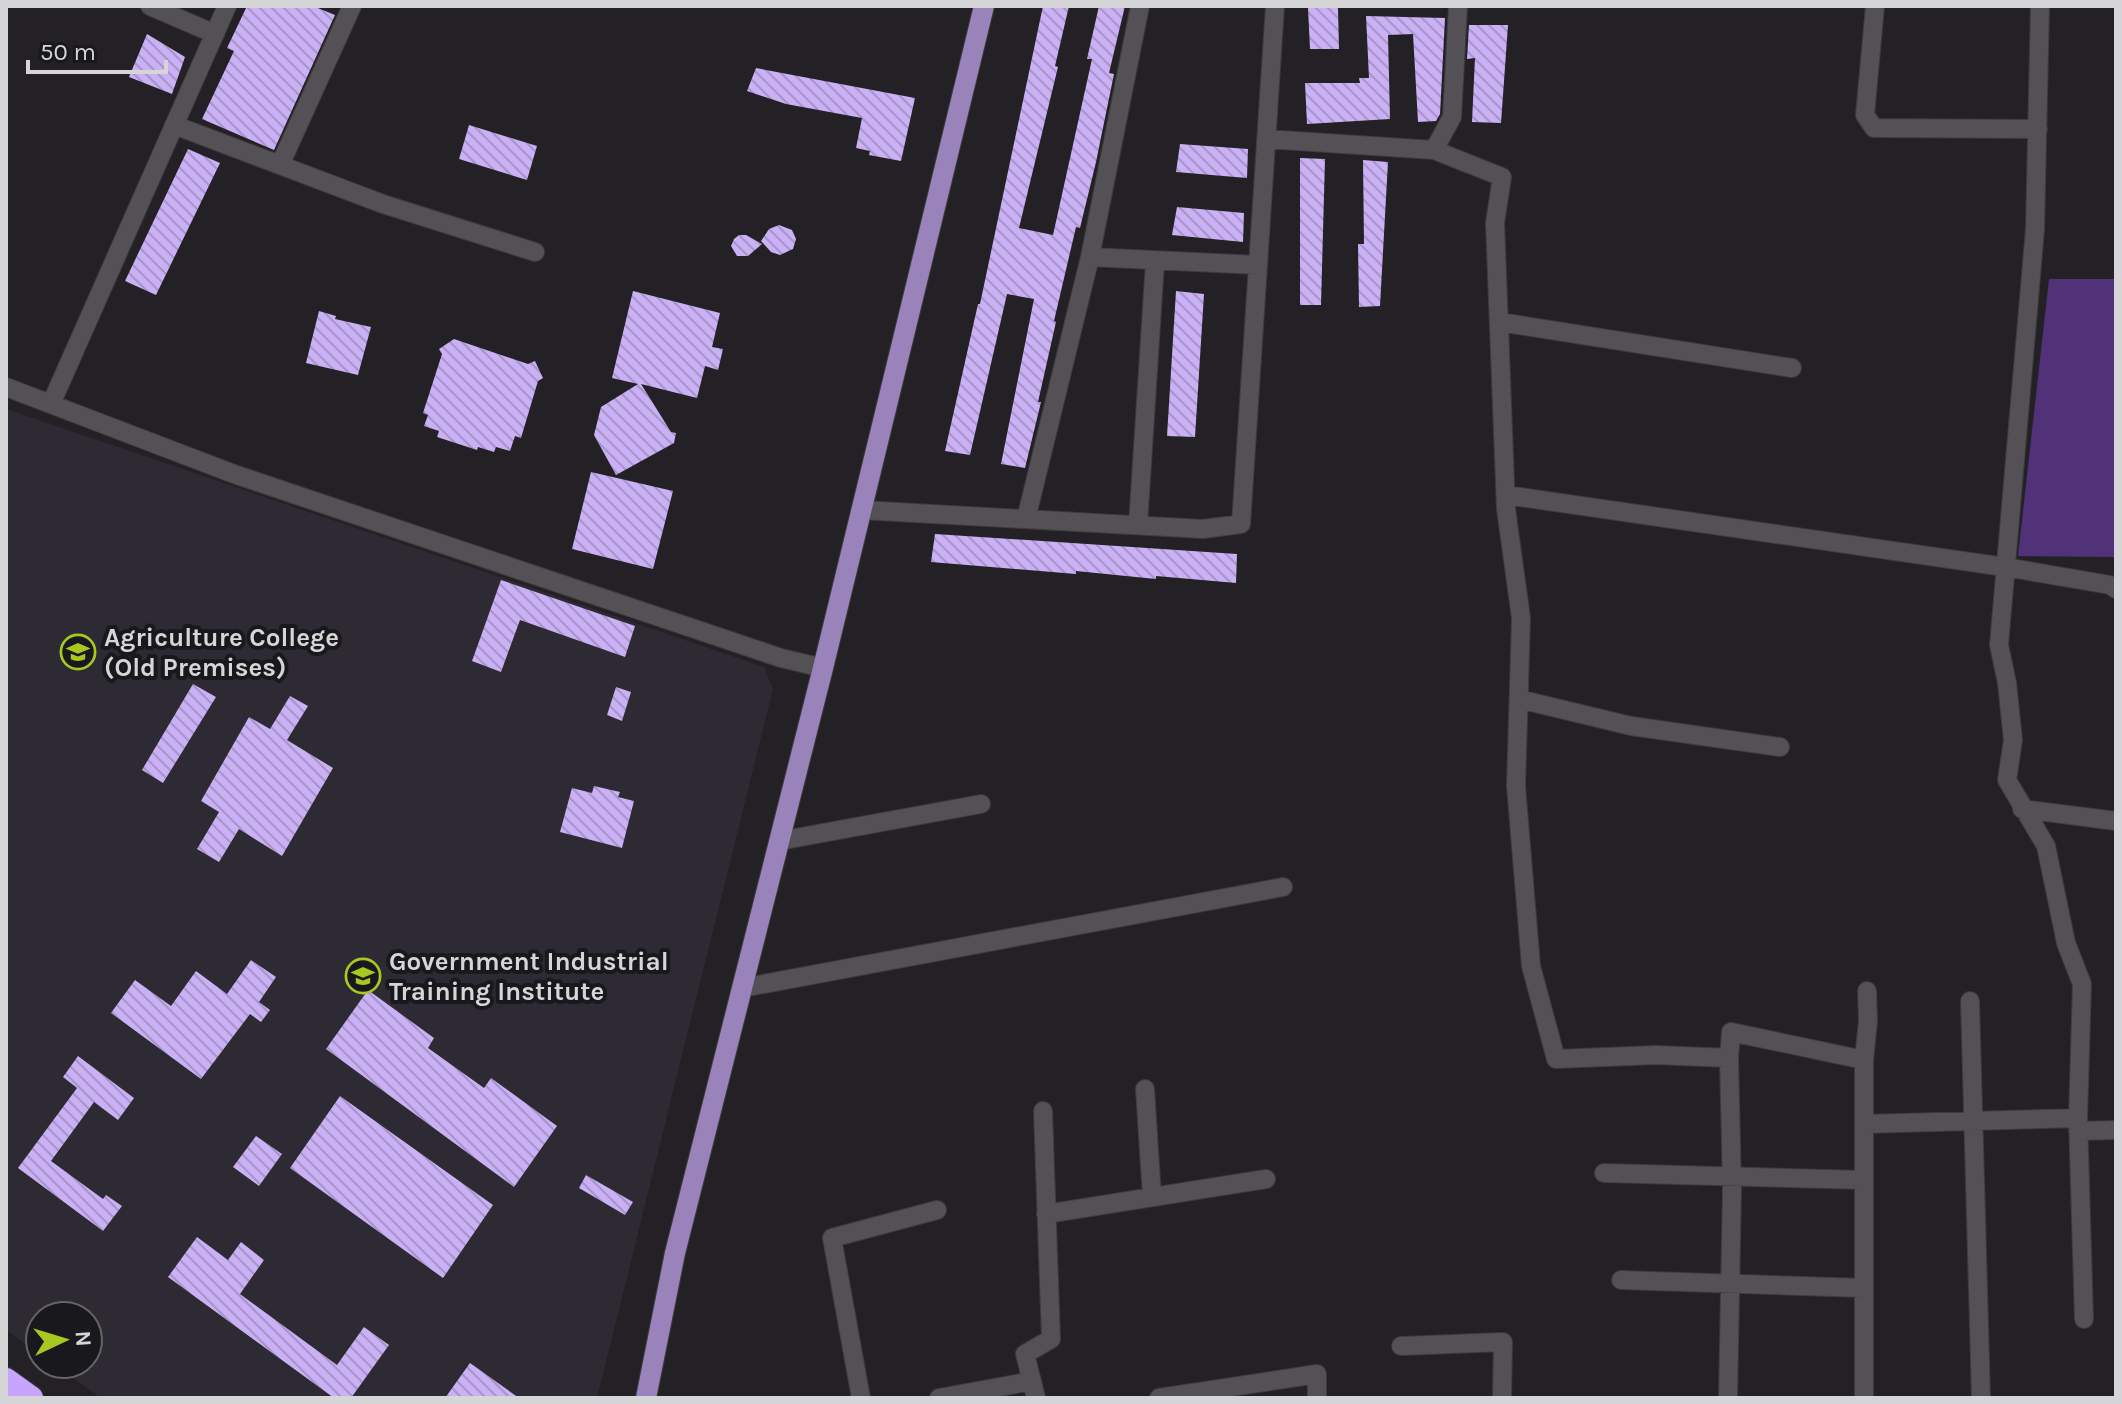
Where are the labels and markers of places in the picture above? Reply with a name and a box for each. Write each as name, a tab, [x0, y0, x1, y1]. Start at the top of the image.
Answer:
place label: Agriculture College (Old Premises)	[104, 622, 339, 683]
school or university icon: Agriculture College (Old Premises)	[59, 633, 97, 671]
place label: Government Industrial Training Institute	[389, 946, 669, 1007]
school or university icon: Government Industrial Training Institute	[344, 957, 382, 995]

